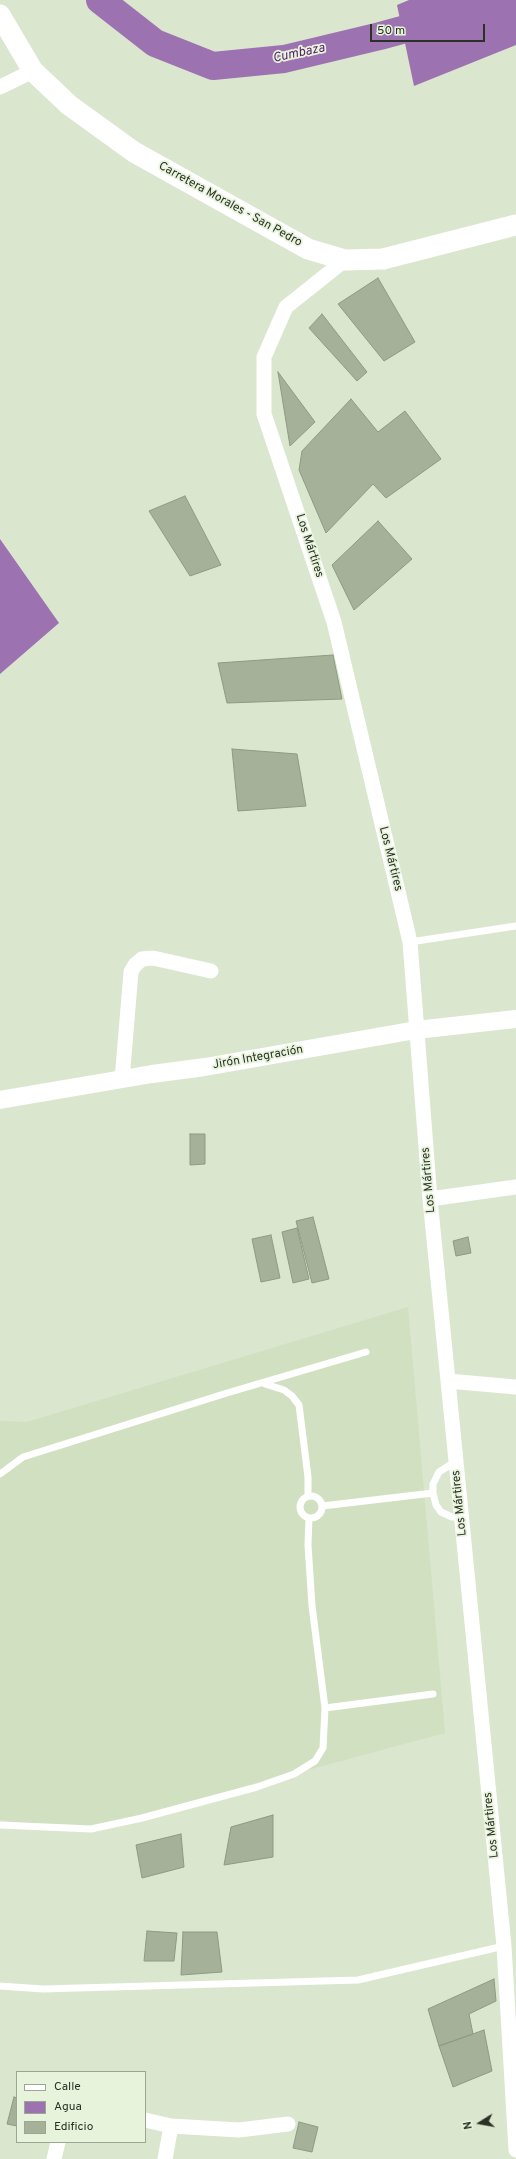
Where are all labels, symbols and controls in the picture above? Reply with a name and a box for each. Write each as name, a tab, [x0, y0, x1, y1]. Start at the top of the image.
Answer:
scale bar	[372, 16, 487, 42]
text: 50 m	[377, 23, 405, 39]
water label: Cumbaza	[272, 41, 326, 67]
street label: Carretera Morales - San Pedro	[156, 159, 304, 251]
street label: Los Mártires	[292, 512, 326, 580]
street label: Los Mártires	[375, 825, 405, 893]
street label: Jirón Integración	[212, 1043, 304, 1073]
street label: Los Mártires	[419, 1146, 439, 1214]
street label: Los Mártires	[449, 1469, 471, 1537]
street label: Los Mártires	[481, 1791, 503, 1859]
legend	[16, 2071, 146, 2143]
text: Calle	[54, 2079, 81, 2095]
text: Agua	[54, 2099, 82, 2115]
north arrow	[460, 2103, 500, 2143]
text: Edificio	[54, 2119, 93, 2135]
text: N	[461, 2120, 476, 2131]

